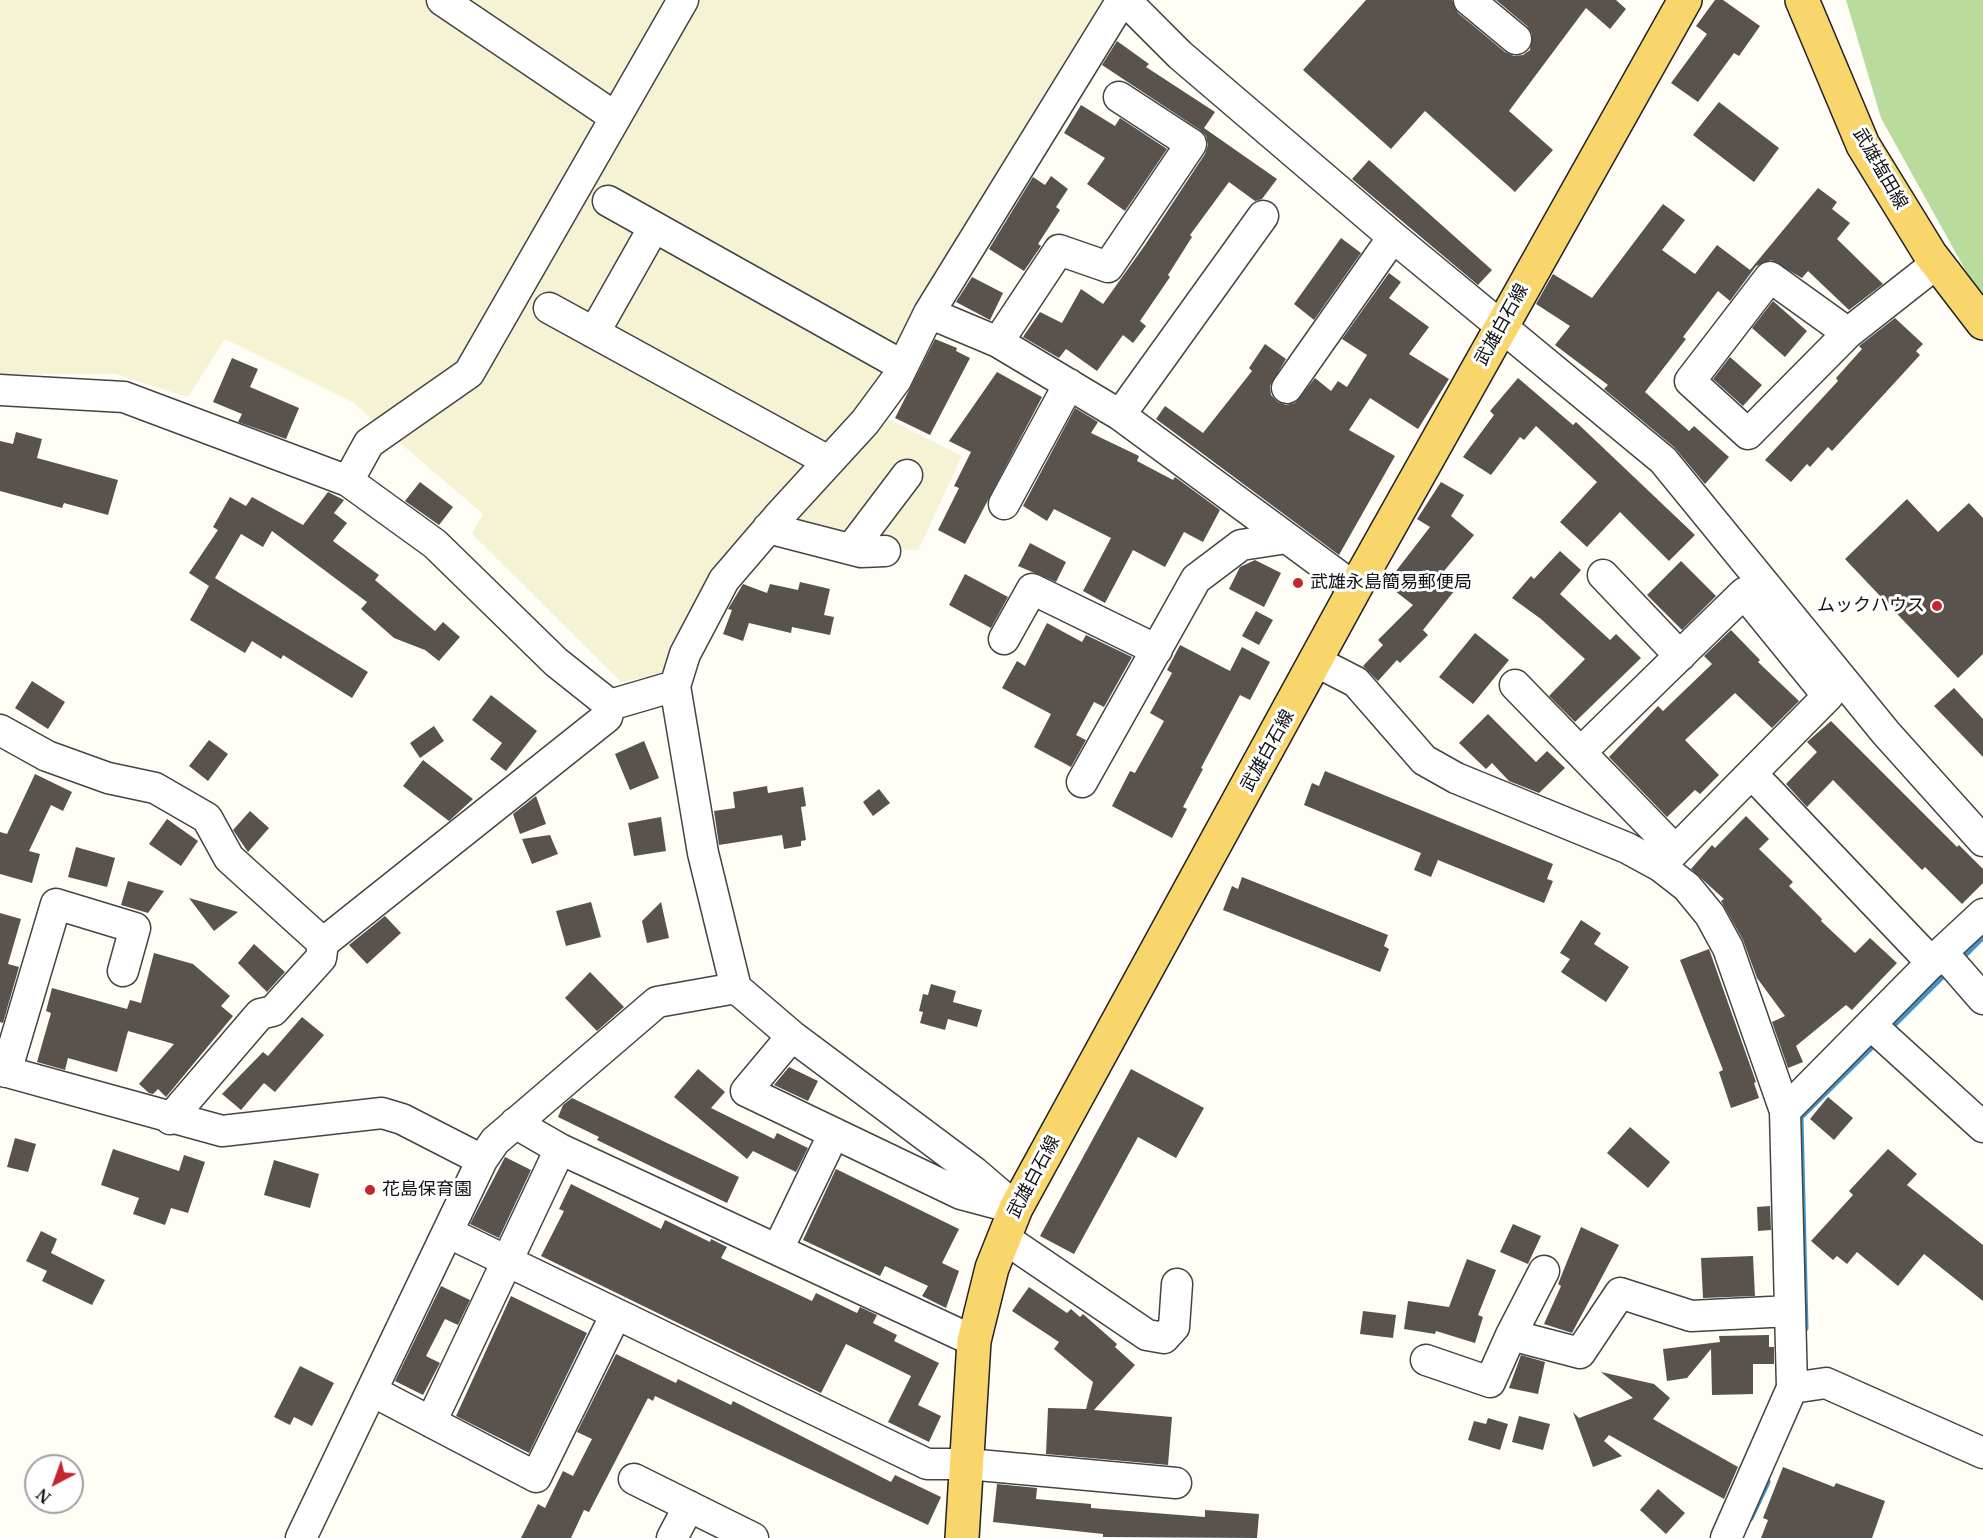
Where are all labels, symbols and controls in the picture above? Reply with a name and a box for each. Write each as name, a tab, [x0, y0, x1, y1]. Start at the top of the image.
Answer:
street label: 武雄塩田線	[1848, 125, 1912, 213]
street label: 武雄白石線	[1471, 280, 1533, 370]
place label: 武雄永島簡易郵便局	[1310, 572, 1472, 594]
marker: 武雄永島簡易郵便局	[1291, 576, 1305, 590]
place label: ムックハウス	[1817, 595, 1925, 617]
marker: ムックハウス	[1930, 599, 1944, 613]
street label: 武雄白石線	[1237, 706, 1299, 796]
street label: 武雄白石線	[1003, 1132, 1065, 1222]
place label: 花島保育園	[382, 1179, 472, 1201]
marker: 花島保育園	[363, 1183, 377, 1197]
north arrow	[24, 1454, 84, 1514]
text: N	[32, 1484, 55, 1509]

